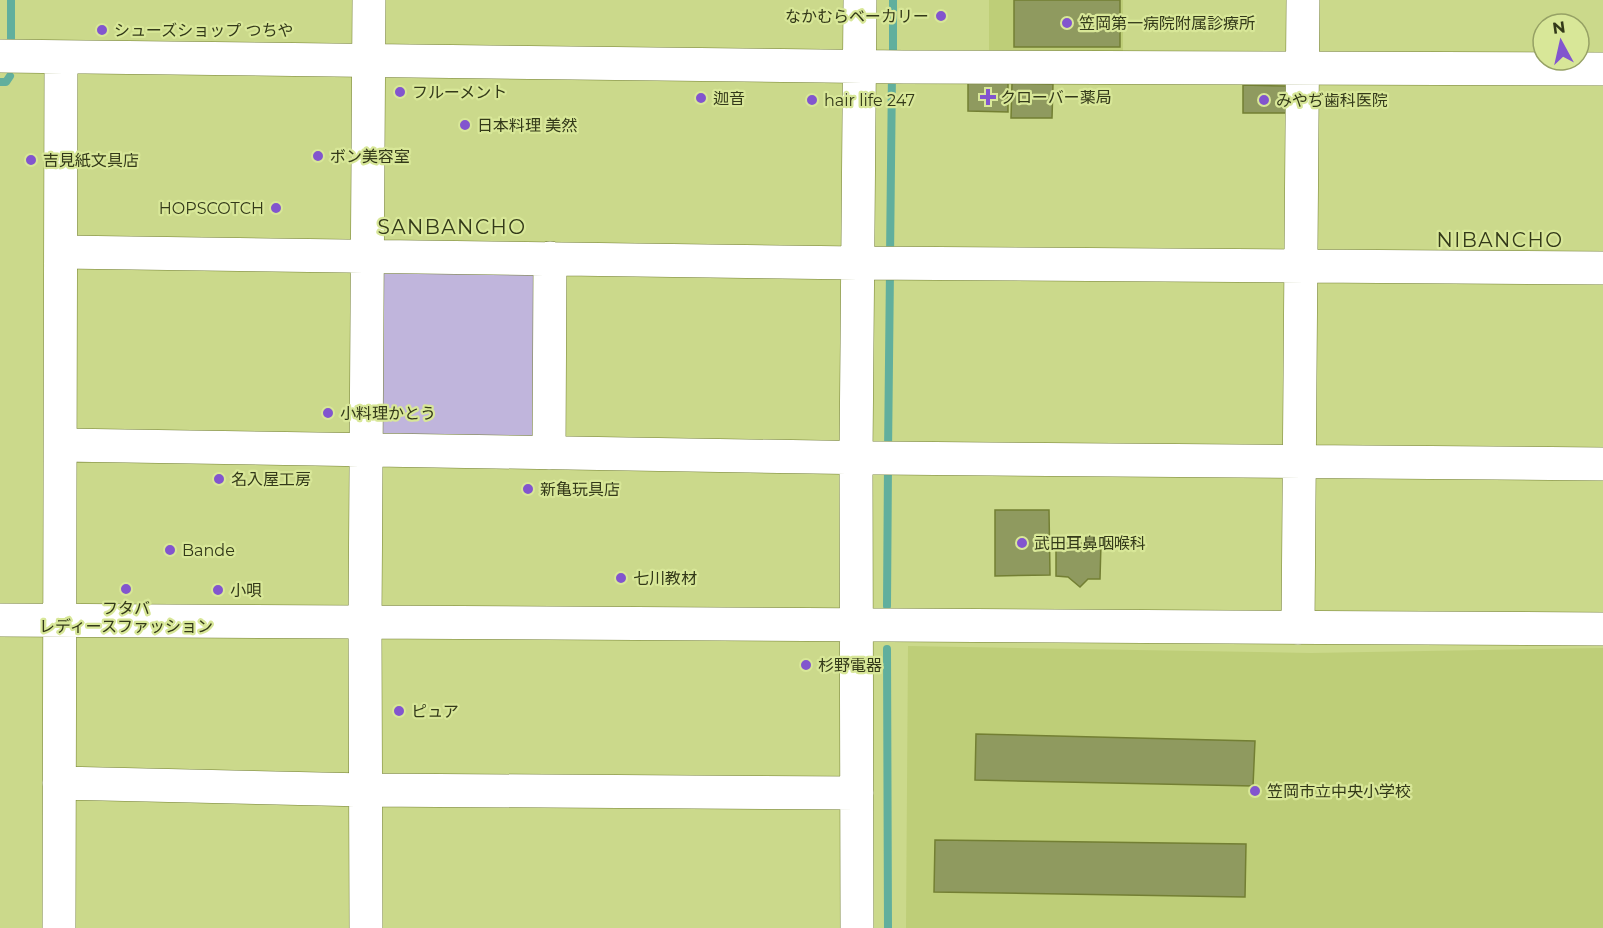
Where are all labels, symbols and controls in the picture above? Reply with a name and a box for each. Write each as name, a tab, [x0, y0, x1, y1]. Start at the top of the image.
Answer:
place label: なかむらベーカリー	[785, 7, 929, 26]
marker: なかむらベーカリー	[934, 9, 948, 23]
north arrow	[1531, 12, 1591, 72]
place label: 笠岡第一病院附属診療所	[1079, 14, 1255, 33]
marker: 笠岡第一病院附属診療所	[1060, 16, 1074, 30]
text: N	[1551, 17, 1567, 38]
place label: シューズショップ つちや	[114, 21, 293, 40]
marker: シューズショップ つちや	[95, 23, 109, 37]
place label: フルーメント	[412, 83, 507, 102]
marker: フルーメント	[393, 85, 407, 99]
place label: クローバー薬局	[1000, 88, 1112, 107]
place label: 迦音	[713, 89, 745, 108]
marker: クローバー薬局	[981, 90, 995, 104]
marker: 迦音	[694, 91, 708, 105]
place label: hair life 247	[824, 91, 915, 110]
place label: みやぢ歯科医院	[1276, 91, 1388, 110]
marker: hair life 247	[805, 93, 819, 107]
marker: みやぢ歯科医院	[1257, 93, 1271, 107]
place label: 日本料理 美然	[477, 116, 577, 135]
marker: 日本料理 美然	[458, 118, 472, 132]
place label: ボン美容室	[330, 147, 410, 166]
marker: ボン美容室	[311, 149, 325, 163]
place label: 吉見紙文具店	[43, 151, 139, 170]
marker: 吉見紙文具店	[24, 153, 38, 167]
place label: HOPSCOTCH	[159, 199, 264, 218]
marker: HOPSCOTCH	[269, 201, 283, 215]
district label: SANBANCHO	[377, 215, 527, 239]
district label: NIBANCHO	[1436, 228, 1564, 252]
place label: 小料理かとう	[340, 404, 436, 423]
marker: 小料理かとう	[321, 406, 335, 420]
place label: 名入屋工房	[231, 470, 311, 489]
marker: 名入屋工房	[212, 472, 226, 486]
place label: 新亀玩具店	[540, 480, 620, 499]
marker: 新亀玩具店	[521, 482, 535, 496]
place label: 武田耳鼻咽喉科	[1034, 534, 1146, 553]
marker: 武田耳鼻咽喉科	[1015, 536, 1029, 550]
place label: Bande	[182, 541, 235, 560]
marker: Bande	[163, 543, 177, 557]
place label: 七川教材	[633, 569, 697, 588]
marker: 七川教材	[614, 571, 628, 585]
place label: 小唄	[230, 581, 262, 600]
marker: フタバ レディースファッション	[119, 582, 133, 596]
marker: 小唄	[211, 583, 225, 597]
place label: フタバ レディースファッション	[39, 599, 213, 636]
place label: 杉野電器	[818, 656, 882, 675]
marker: 杉野電器	[799, 658, 813, 672]
place label: ピュア	[411, 702, 459, 721]
marker: ピュア	[392, 704, 406, 718]
place label: 笠岡市立中央小学校	[1267, 782, 1411, 801]
marker: 笠岡市立中央小学校	[1248, 784, 1262, 798]

